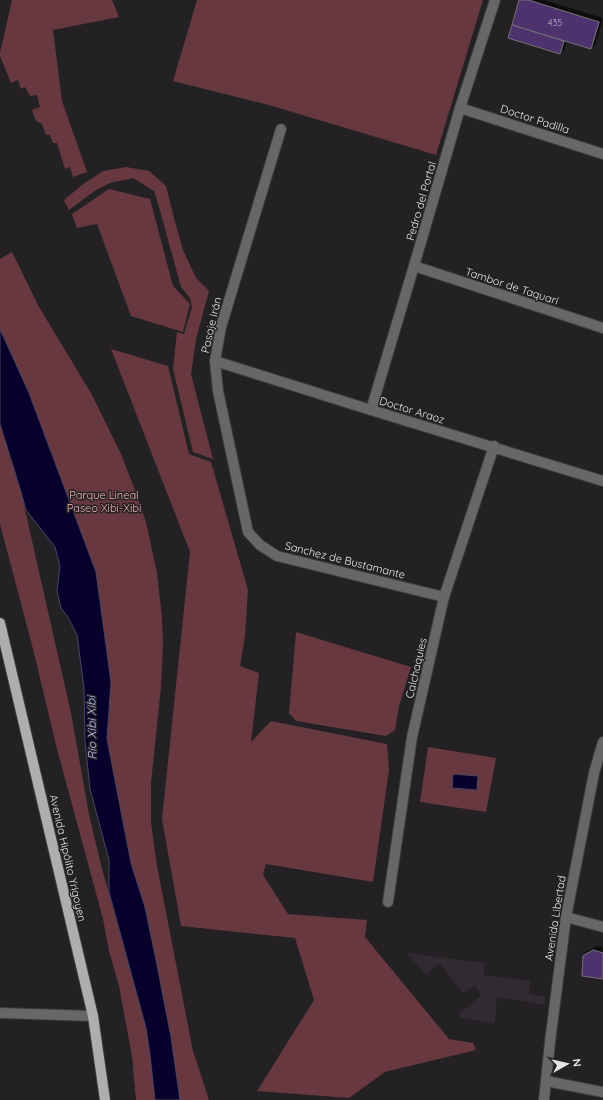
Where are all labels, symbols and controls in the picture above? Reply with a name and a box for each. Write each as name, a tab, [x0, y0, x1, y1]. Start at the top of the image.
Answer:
house number: 435	[548, 17, 562, 28]
street label: Doctor Padilla	[499, 101, 571, 137]
street label: Pedro del Portal	[403, 160, 439, 242]
street label: Tambor de Taquarí	[464, 264, 561, 308]
street label: Pasaje Irán	[198, 296, 224, 354]
street label: Doctor Araoz	[378, 393, 446, 427]
park label: Parque Lineal Paseo Xibi-Xibi	[67, 488, 141, 515]
street label: Sanchez de Bustamante	[283, 538, 407, 582]
street label: Calchaquies	[402, 636, 430, 700]
water label: Río Xibi Xibi	[83, 695, 100, 760]
street label: Avenida Hipólito Yrigoyen	[47, 793, 89, 923]
street label: Avenida Libertad	[541, 874, 569, 962]
north arrow	[547, 1044, 587, 1084]
text: N	[569, 1058, 584, 1068]

